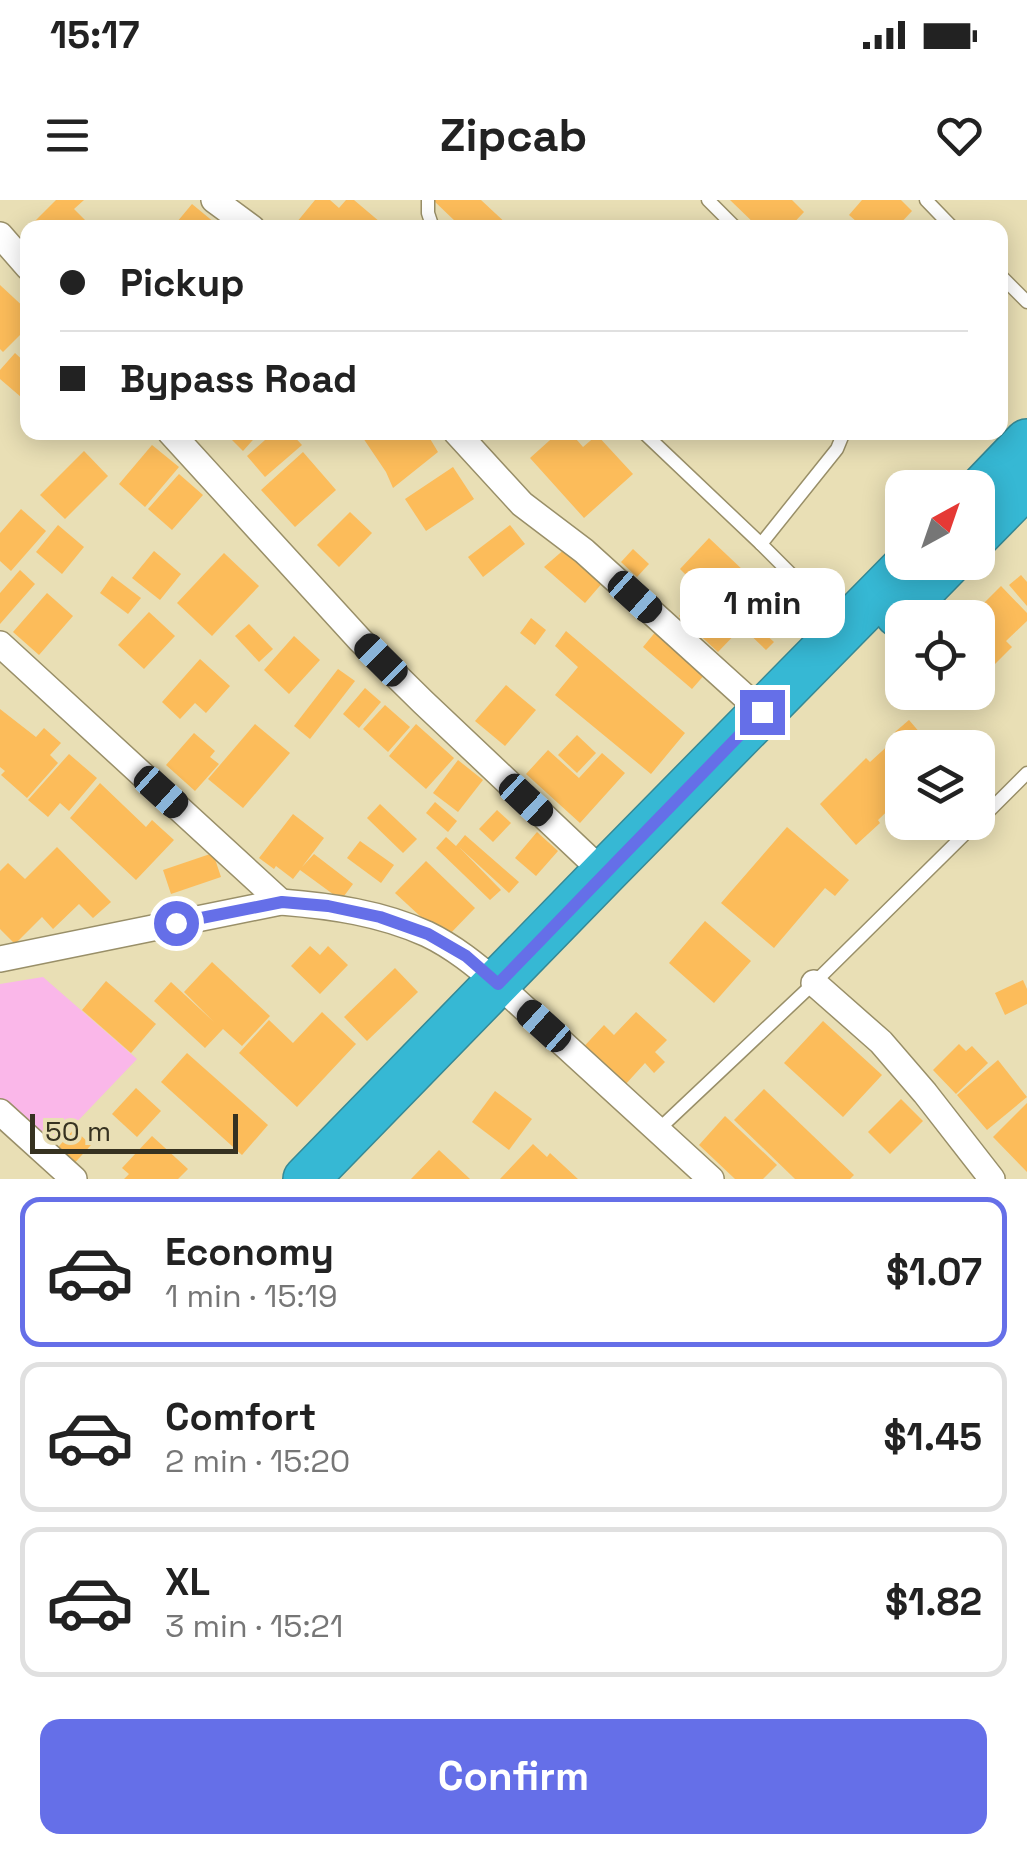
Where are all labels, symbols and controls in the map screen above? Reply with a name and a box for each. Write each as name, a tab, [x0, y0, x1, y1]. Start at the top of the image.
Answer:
text: 15:17	[50, 11, 140, 59]
text: Zipcab	[440, 107, 587, 164]
icon: menu	[40, 108, 95, 163]
icon: heart	[932, 108, 987, 163]
text: Pickup	[120, 259, 244, 307]
text: Bypass Road	[120, 355, 357, 403]
north arrow	[885, 470, 995, 580]
map controls	[885, 470, 995, 840]
car	[603, 566, 667, 628]
callout: 1 min	[680, 567, 844, 637]
text: 1 min	[723, 583, 802, 623]
button: locate	[885, 600, 995, 710]
car	[349, 628, 413, 692]
route end	[740, 690, 785, 735]
button: layers	[885, 730, 995, 840]
car	[129, 761, 193, 823]
car	[494, 769, 558, 831]
route start	[154, 901, 199, 946]
car	[512, 995, 576, 1057]
scale bar	[30, 1109, 238, 1154]
text: 50 m	[45, 1113, 111, 1149]
icon: car	[45, 1227, 135, 1317]
text: Economy	[165, 1228, 334, 1276]
text: $1.07	[886, 1248, 982, 1296]
text: 1 min · 15:19	[165, 1276, 338, 1316]
icon: car	[45, 1392, 135, 1482]
text: Comfort	[165, 1393, 316, 1441]
text: $1.45	[884, 1413, 982, 1461]
text: 2 min · 15:20	[165, 1441, 350, 1481]
icon: car	[45, 1557, 135, 1647]
text: XL	[165, 1558, 210, 1606]
text: $1.82	[885, 1578, 982, 1626]
text: 3 min · 15:21	[165, 1606, 343, 1646]
button: Confirm	[40, 1719, 987, 1834]

